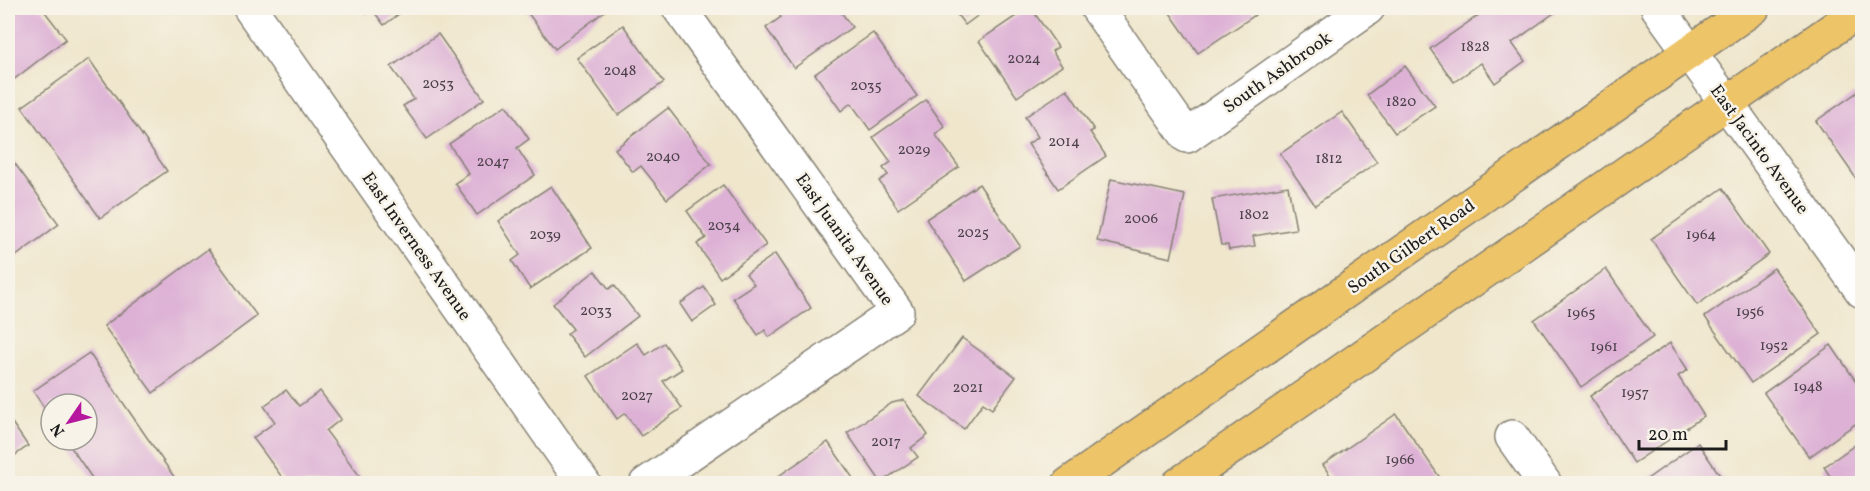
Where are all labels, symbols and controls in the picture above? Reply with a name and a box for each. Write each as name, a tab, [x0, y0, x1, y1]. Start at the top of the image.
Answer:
street label: South Ashbrook	[1218, 26, 1337, 120]
house number: 1828	[1460, 37, 1490, 58]
house number: 2024	[1007, 49, 1041, 70]
house number: 2048	[604, 61, 636, 82]
house number: 2053	[422, 74, 454, 95]
house number: 2035	[850, 76, 882, 97]
street label: East Jacinto Avenue	[1703, 80, 1814, 220]
house number: 1820	[1386, 92, 1416, 113]
house number: 2014	[1048, 132, 1080, 153]
house number: 2029	[898, 140, 931, 161]
house number: 2040	[646, 147, 680, 168]
house number: 1812	[1315, 149, 1343, 170]
house number: 2047	[477, 152, 509, 173]
street label: East Inverness Avenue	[355, 167, 477, 326]
street label: East Juanita Avenue	[789, 169, 899, 311]
street label: South Gilbert Road	[1343, 194, 1481, 301]
house number: 1802	[1239, 205, 1269, 226]
house number: 2006	[1124, 209, 1158, 230]
house number: 2034	[707, 216, 741, 237]
house number: 2025	[957, 223, 989, 244]
house number: 2039	[529, 225, 561, 246]
house number: 1964	[1686, 225, 1716, 246]
house number: 2033	[580, 301, 612, 322]
house number: 1956	[1736, 302, 1764, 323]
house number: 1965	[1566, 303, 1596, 324]
house number: 1952	[1760, 336, 1788, 357]
house number: 1961	[1590, 337, 1618, 358]
house number: 1948	[1793, 377, 1823, 398]
house number: 2021	[953, 378, 983, 399]
house number: 1957	[1621, 383, 1649, 404]
house number: 2027	[621, 386, 653, 407]
north arrow	[39, 392, 99, 452]
scale bar	[1639, 413, 1726, 451]
text: N	[46, 418, 71, 441]
text: 20 m	[1648, 423, 1688, 448]
house number: 2017	[871, 432, 901, 453]
house number: 1966	[1385, 450, 1415, 471]

